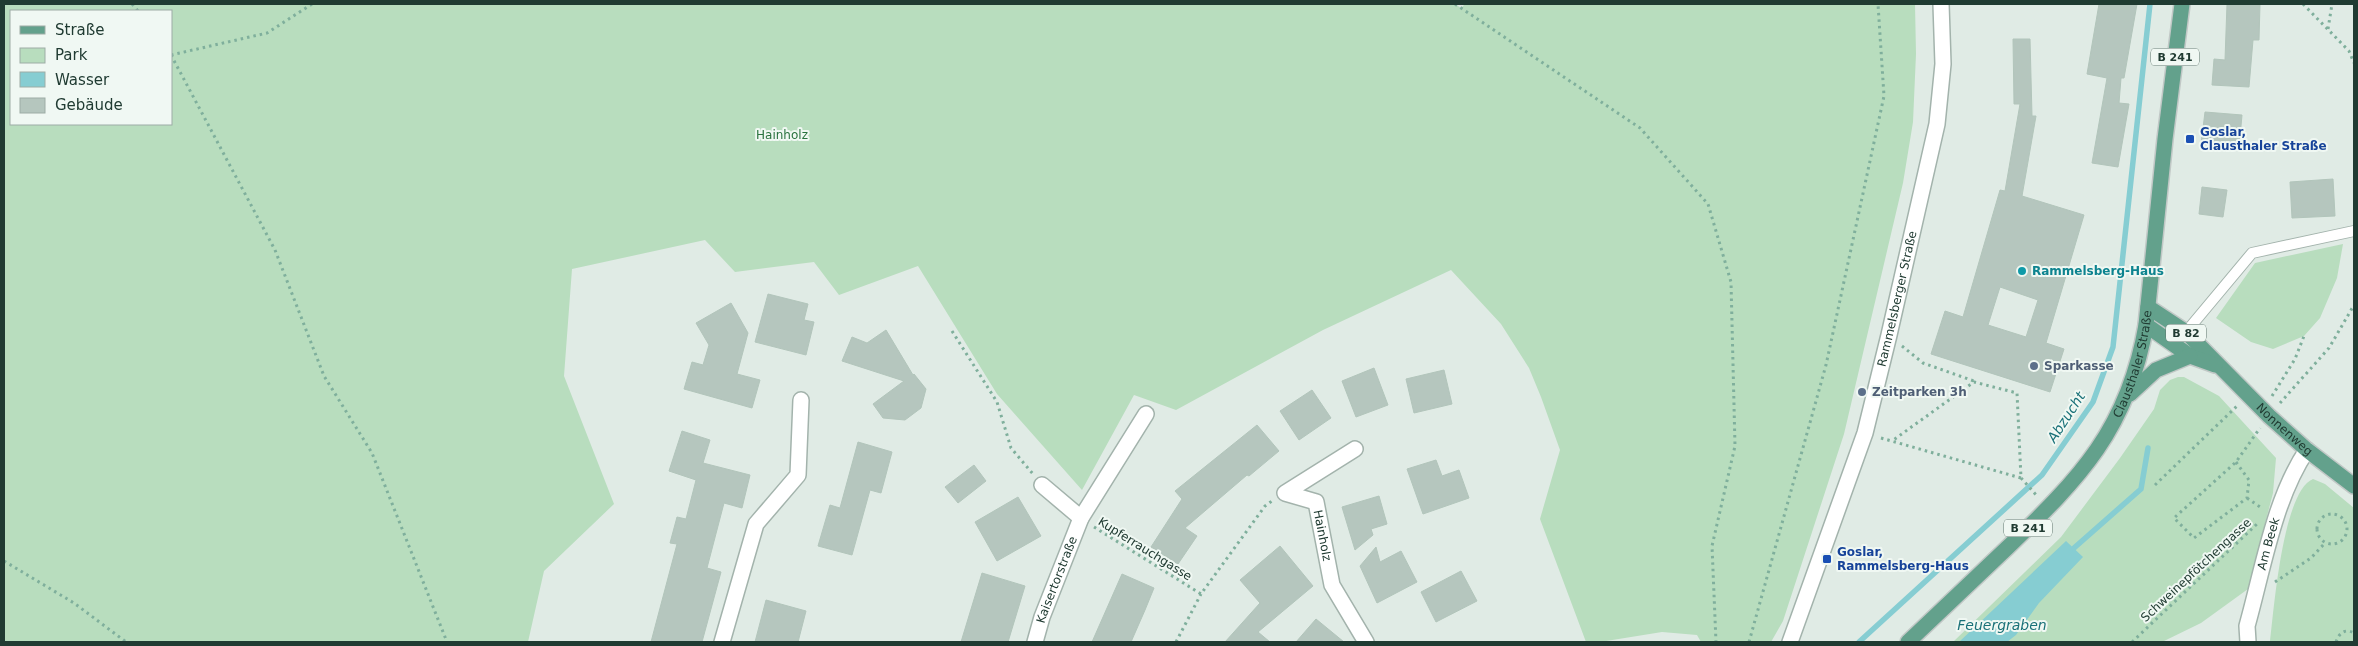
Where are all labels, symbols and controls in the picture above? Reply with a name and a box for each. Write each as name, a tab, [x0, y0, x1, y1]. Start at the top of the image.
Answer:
legend	[10, 10, 172, 125]
text: Straße	[55, 21, 104, 39]
text: Park	[55, 46, 88, 64]
road number: B 241	[2151, 48, 2199, 66]
text: Wasser	[55, 71, 110, 89]
text: Gebäude	[55, 96, 123, 114]
place label: Goslar, Clausthaler Straße	[2200, 125, 2327, 153]
park label: Hainholz	[756, 128, 808, 142]
marker: Goslar, Clausthaler Straße	[2184, 133, 2196, 145]
street label: Rammelsberger Straße	[1874, 230, 1919, 368]
place label: Rammelsberg-Haus	[2032, 264, 2164, 278]
marker: Rammelsberg-Haus	[2016, 265, 2028, 277]
street label: Clausthaler Straße	[2110, 310, 2154, 420]
road number: B 82	[2166, 324, 2206, 342]
place label: Sparkasse	[2044, 359, 2114, 373]
marker: Sparkasse	[2028, 360, 2040, 372]
place label: Zeitparken 3h	[1872, 385, 1967, 399]
marker: Zeitparken 3h	[1856, 386, 1868, 398]
water label: Abzucht	[2043, 388, 2088, 446]
street label: Nonnenweg	[2253, 400, 2315, 459]
street label: Hainholz	[1311, 509, 1334, 562]
street label: Kupferrauchgasse	[1096, 515, 1194, 583]
street label: Schweinepfötchengasse	[2138, 515, 2254, 625]
street label: Am Beek	[2255, 516, 2283, 571]
road number: B 241	[2004, 520, 2052, 536]
street label: Kaisertorstraße	[1034, 534, 1080, 625]
place label: Goslar, Rammelsberg-Haus	[1837, 545, 1969, 573]
marker: Goslar, Rammelsberg-Haus	[1821, 553, 1833, 565]
water label: Feuergraben	[1957, 617, 2047, 633]

